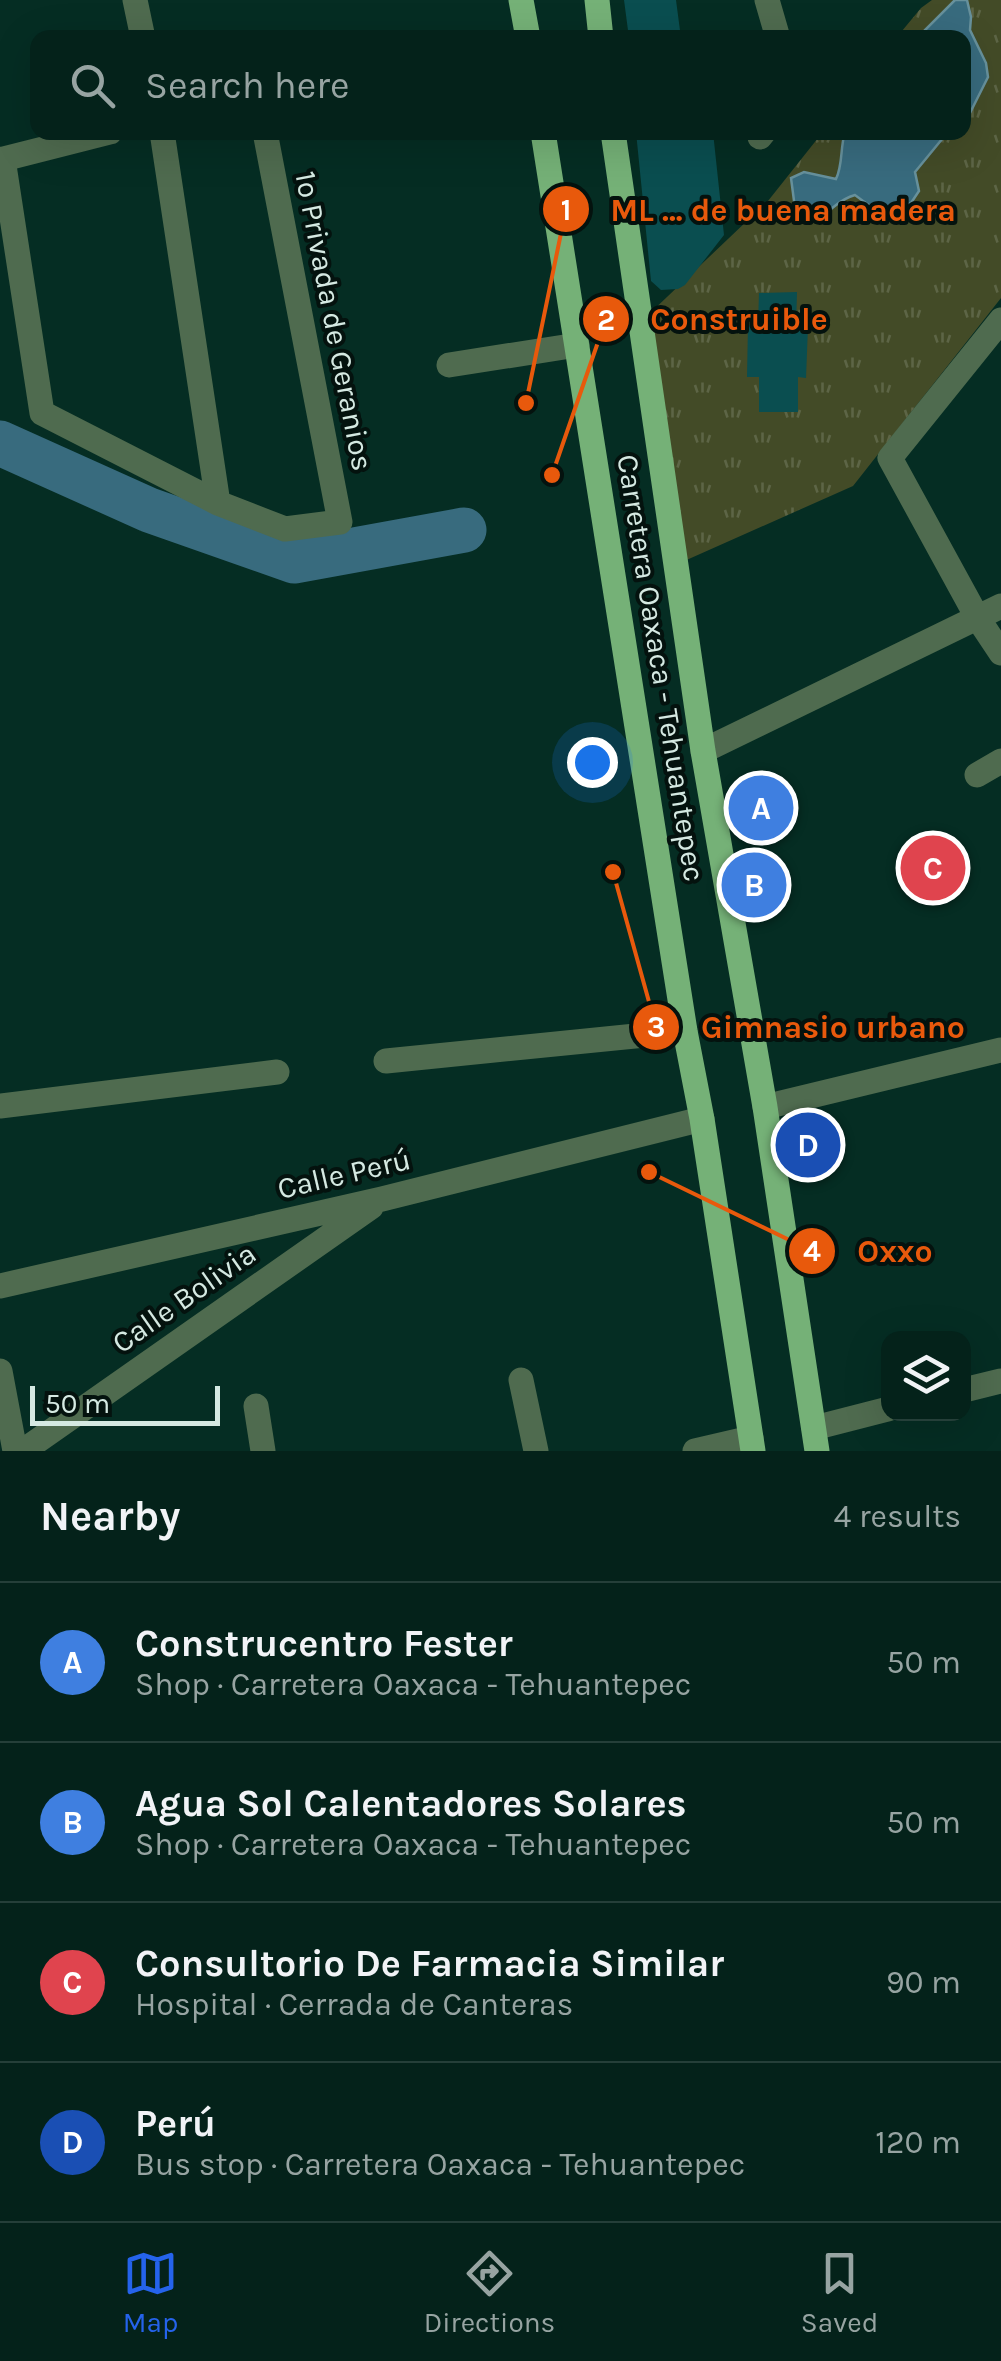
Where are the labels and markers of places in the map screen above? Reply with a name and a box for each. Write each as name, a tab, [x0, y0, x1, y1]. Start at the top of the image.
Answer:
callout: ML ... de buena madera	[541, 178, 976, 240]
callout: Construible	[581, 288, 848, 350]
pin: A	[728, 770, 794, 846]
pin: C	[900, 830, 966, 906]
pin: B	[722, 848, 786, 922]
callout: Gimnasio urbano	[631, 996, 985, 1058]
pin: D	[776, 1108, 840, 1182]
callout: Oxxo	[787, 1220, 952, 1282]

